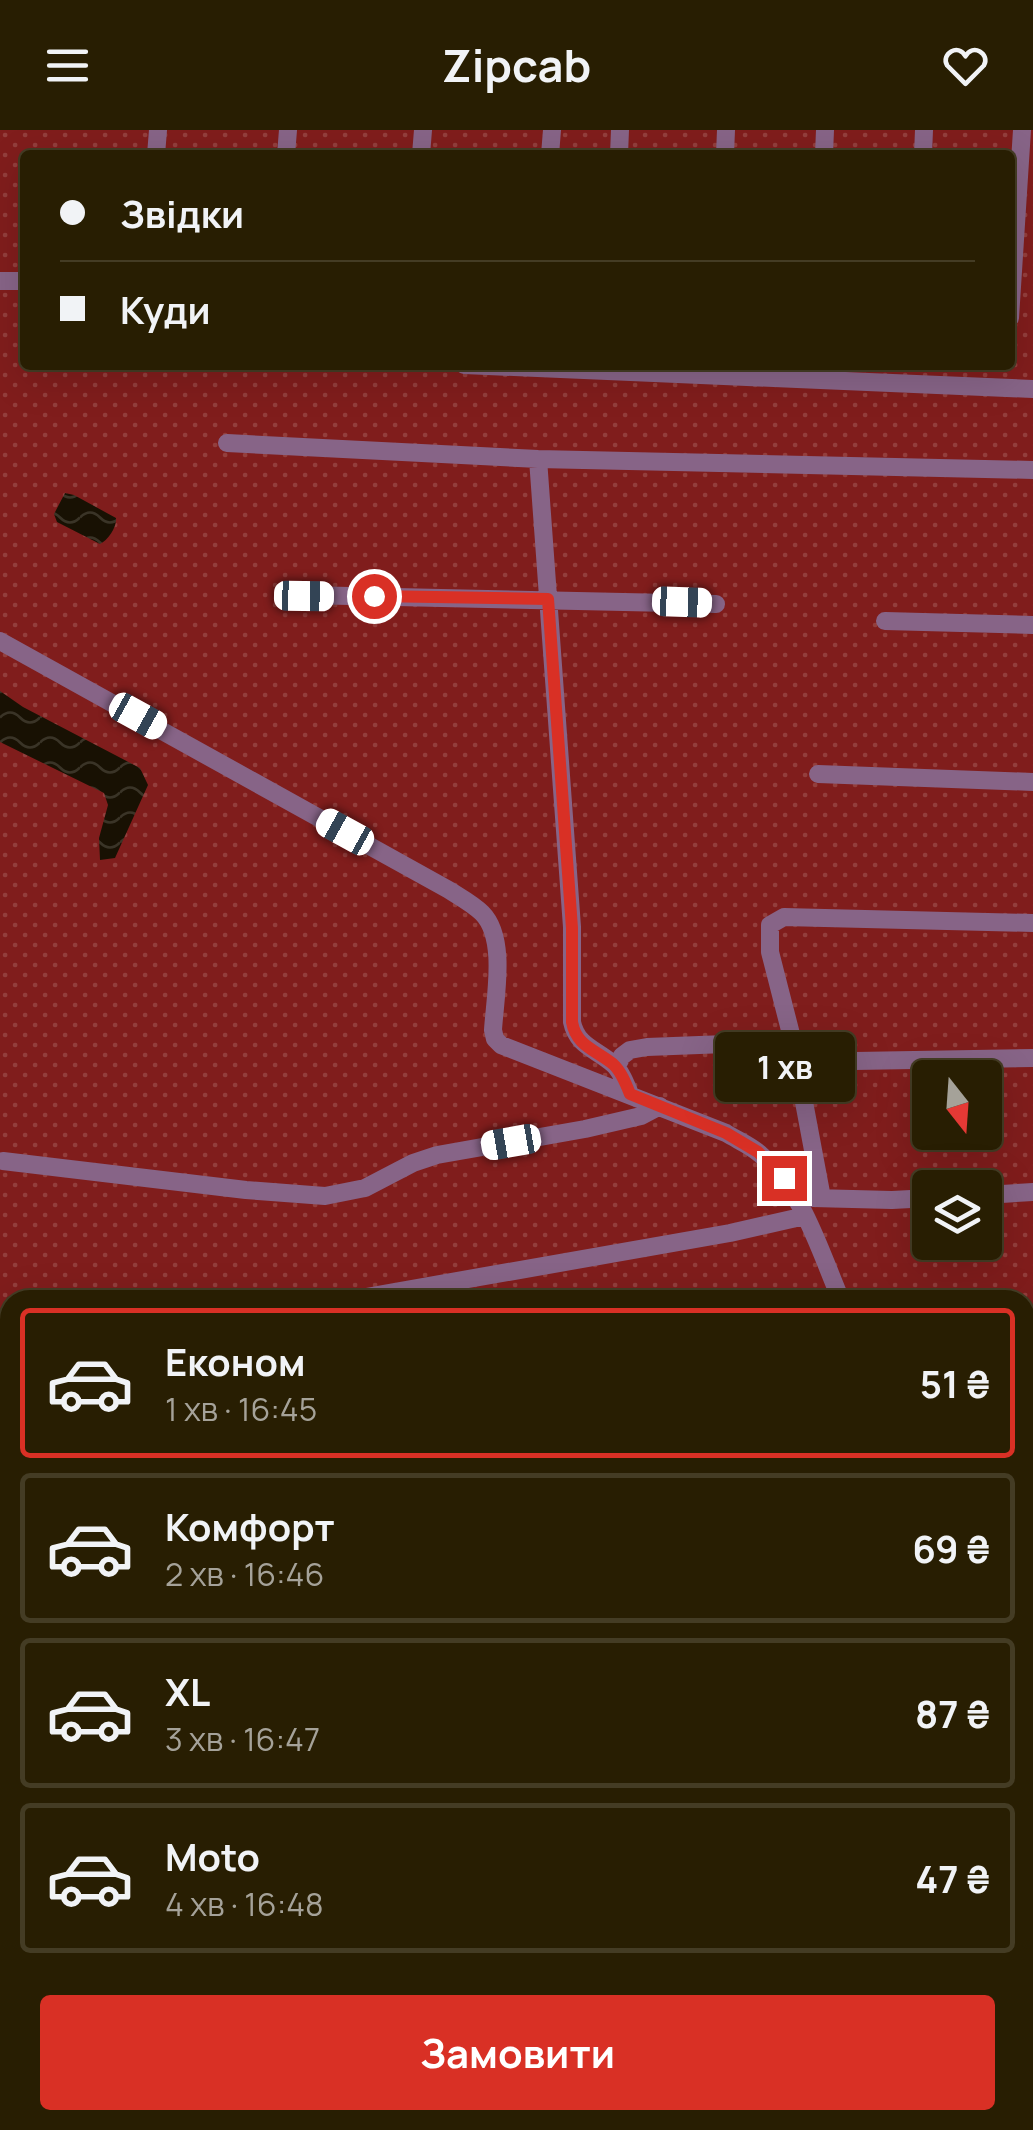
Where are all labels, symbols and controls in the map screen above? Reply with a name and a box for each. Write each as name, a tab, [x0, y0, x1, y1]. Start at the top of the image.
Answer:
text: Zipcab	[442, 34, 591, 96]
icon: menu	[40, 38, 95, 93]
icon: heart	[938, 38, 993, 93]
text: Звідки	[120, 187, 244, 239]
text: Куди	[120, 283, 211, 335]
route start	[352, 574, 397, 619]
car	[274, 580, 334, 612]
car	[651, 586, 713, 618]
car	[104, 688, 172, 744]
car	[311, 804, 379, 860]
callout: 1 хв	[714, 1033, 854, 1103]
text: 1 хв	[757, 1045, 813, 1089]
north arrow	[912, 1060, 1002, 1150]
map controls	[912, 1060, 1002, 1260]
car	[479, 1122, 543, 1162]
route end	[762, 1156, 807, 1201]
button: layers	[912, 1170, 1002, 1260]
text: Економ	[165, 1335, 305, 1387]
icon: car	[45, 1338, 135, 1428]
text: 51 ₴	[920, 1357, 990, 1409]
text: 1 хв · 16:45	[165, 1387, 317, 1431]
text: Комфорт	[165, 1500, 335, 1552]
icon: car	[45, 1503, 135, 1593]
text: 69 ₴	[912, 1522, 990, 1574]
text: 2 хв · 16:46	[165, 1552, 324, 1596]
text: XL	[165, 1665, 210, 1717]
icon: car	[45, 1668, 135, 1758]
text: 87 ₴	[915, 1687, 990, 1739]
text: 3 хв · 16:47	[165, 1717, 320, 1761]
text: Moto	[165, 1830, 260, 1882]
icon: car	[45, 1833, 135, 1923]
text: 47 ₴	[915, 1852, 990, 1904]
text: 4 хв · 16:48	[165, 1882, 324, 1926]
button: Замовити	[40, 1995, 995, 2110]

